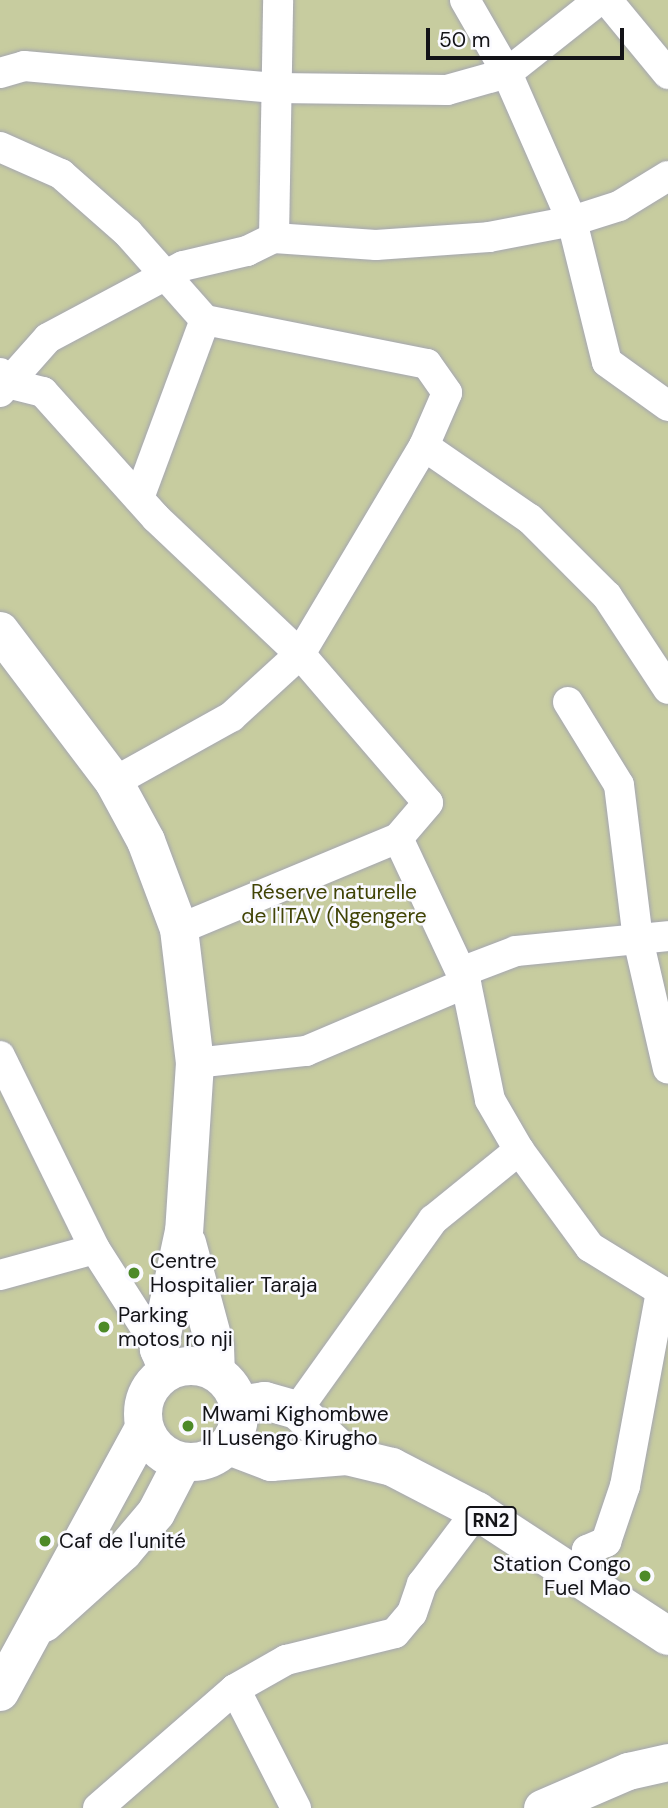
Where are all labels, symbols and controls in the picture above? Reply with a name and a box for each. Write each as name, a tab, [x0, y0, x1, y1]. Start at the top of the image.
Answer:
scale bar	[430, 14, 628, 58]
text: 50 m	[439, 26, 490, 54]
park label: Réserve naturelle de l'ITAV (Ngengere	[241, 879, 427, 929]
place label: Centre Hospitalier Taraja	[150, 1248, 318, 1298]
marker: Centre Hospitalier Taraja	[124, 1263, 144, 1283]
place label: Parking motos ro nji	[118, 1302, 233, 1352]
marker: Parking motos ro nji	[96, 1319, 112, 1335]
place label: Mwami Kighombwe II Lusengo Kirugho	[202, 1401, 389, 1451]
marker: Mwami Kighombwe II Lusengo Kirugho	[180, 1418, 196, 1434]
road number: RN2	[465, 1506, 517, 1536]
place label: Caf de l'unité	[59, 1528, 186, 1554]
marker: Caf de l'unité	[37, 1533, 53, 1549]
place label: Station Congo Fuel Mao	[493, 1551, 631, 1601]
marker: Station Congo Fuel Mao	[637, 1568, 653, 1584]

